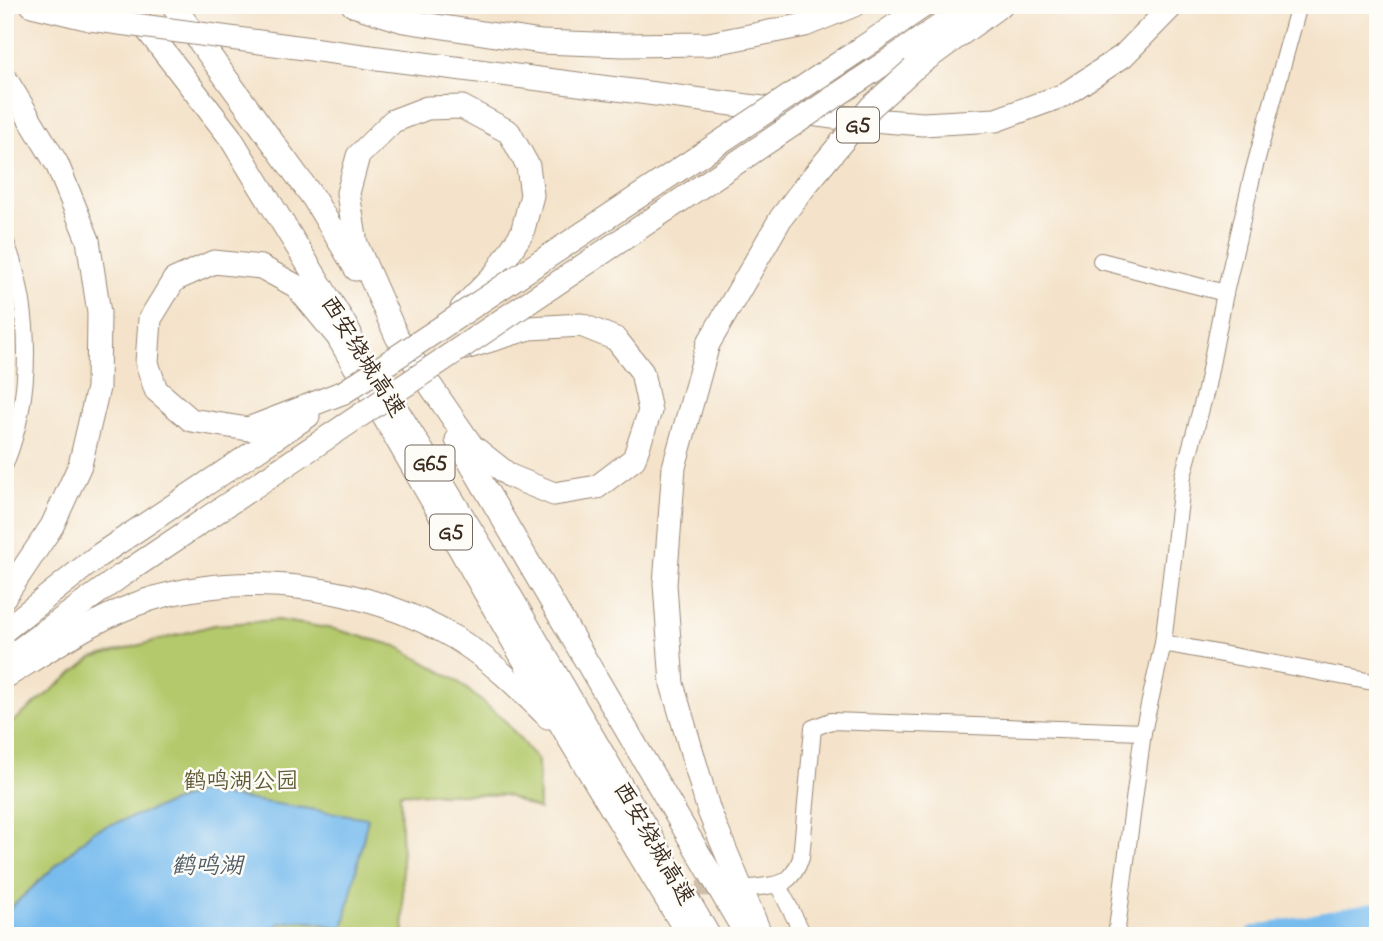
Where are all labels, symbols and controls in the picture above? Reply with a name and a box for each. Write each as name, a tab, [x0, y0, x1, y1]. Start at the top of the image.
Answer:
road number: G5	[837, 108, 879, 142]
street label: 西安绕城高速	[311, 290, 412, 425]
road number: G65	[406, 446, 454, 480]
road number: G5	[430, 514, 472, 550]
park label: 鹤鸣湖公园	[184, 766, 299, 799]
street label: 西安绕城高速	[604, 776, 702, 912]
water label: 鹤鸣湖	[171, 850, 246, 885]

